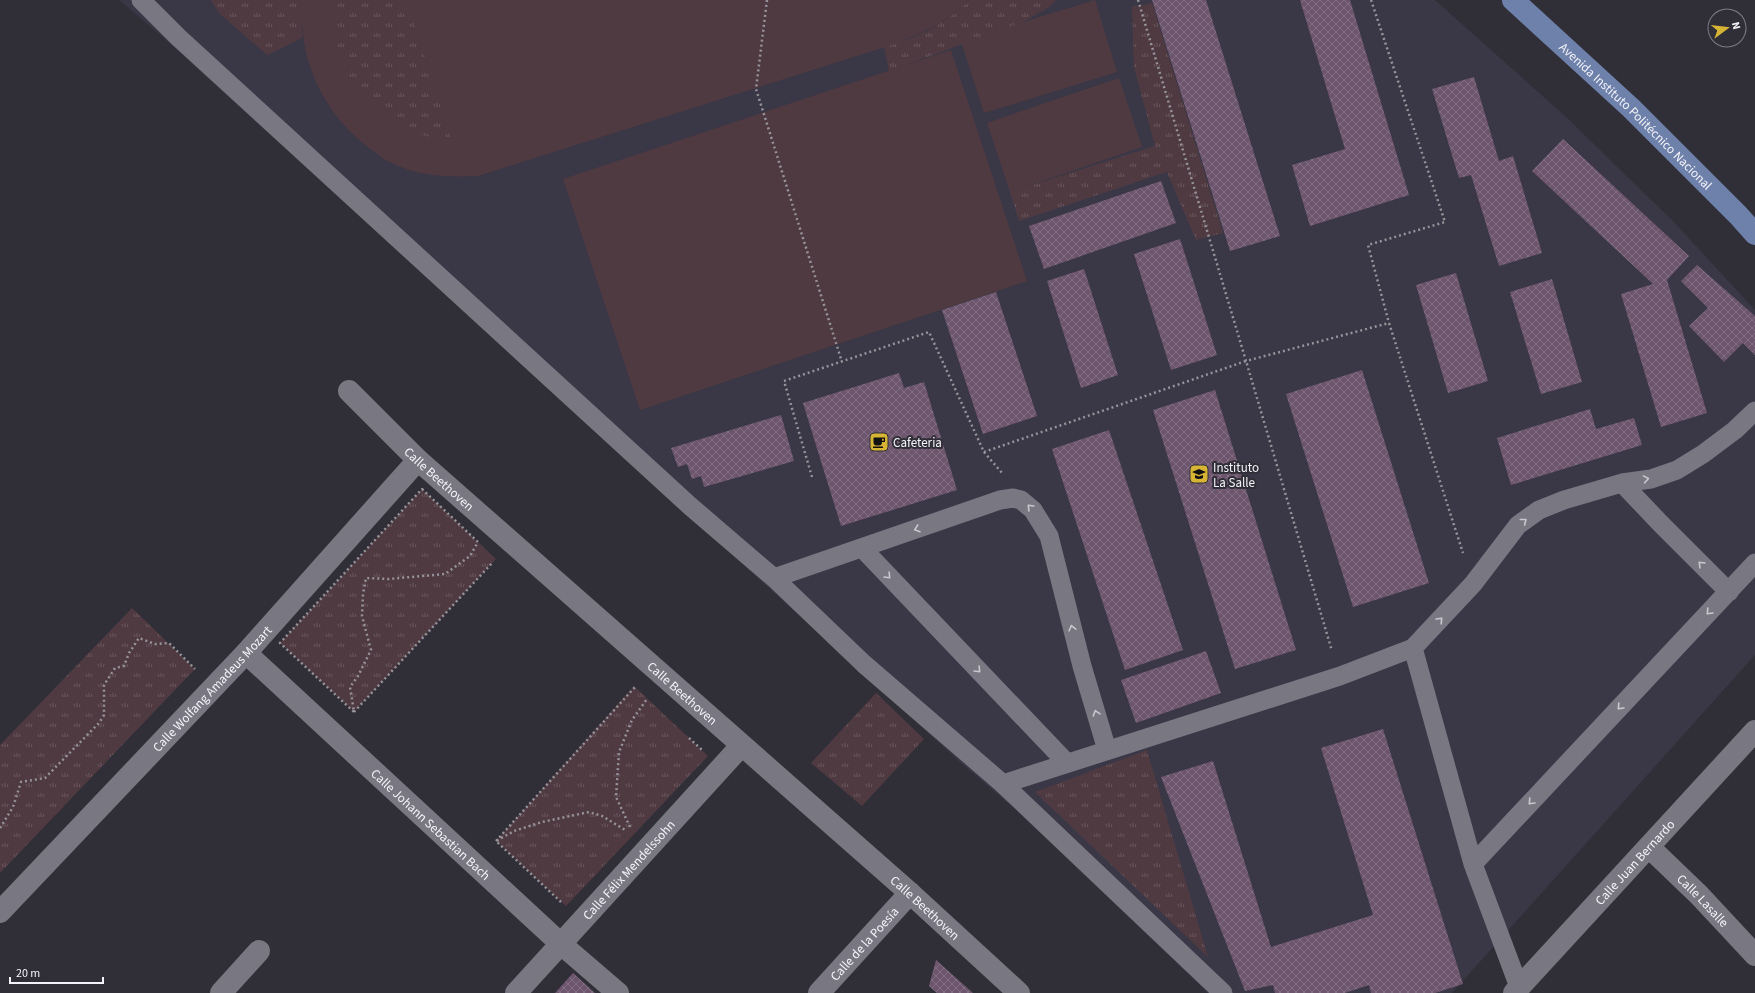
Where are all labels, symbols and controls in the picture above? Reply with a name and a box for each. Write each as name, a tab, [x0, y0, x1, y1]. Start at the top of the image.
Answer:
north arrow	[1707, 8, 1747, 48]
text: N	[1728, 20, 1744, 31]
street label: Avenida Instituto Politécnico Nacional	[1555, 39, 1716, 194]
cafe icon: Cafeteria	[868, 431, 890, 453]
place label: Cafeteria	[893, 434, 942, 452]
street label: Calle Beethoven	[400, 443, 478, 515]
place label: Instituto La Salle	[1213, 459, 1259, 492]
school or university icon: Instituto La Salle	[1188, 463, 1210, 485]
one-way arrow	[1643, 476, 1649, 484]
one-way arrow	[1027, 504, 1035, 512]
one-way arrow	[1520, 519, 1527, 526]
one-way arrow	[914, 524, 921, 532]
one-way arrow	[1698, 561, 1706, 569]
one-way arrow	[884, 571, 891, 579]
one-way arrow	[1706, 607, 1714, 615]
one-way arrow	[1435, 617, 1442, 624]
street label: Calle Wolfang Amadeus Mozart	[149, 622, 277, 756]
one-way arrow	[1069, 625, 1077, 631]
street label: Calle Beethoven	[643, 658, 721, 729]
one-way arrow	[973, 665, 981, 673]
one-way arrow	[1617, 702, 1625, 710]
one-way arrow	[1092, 709, 1101, 716]
street label: Calle Johann Sebastian Bach	[367, 765, 494, 885]
one-way arrow	[1528, 797, 1536, 805]
street label: Calle Félix Mendelssohn	[579, 816, 679, 924]
street label: Calle Juan Bernardo	[1591, 816, 1679, 909]
street label: Calle Lasalle	[1672, 870, 1733, 931]
street label: Calle Beethoven	[886, 872, 963, 944]
street label: Calle de la Poesía	[826, 903, 903, 985]
scale bar	[10, 959, 103, 985]
text: 20 m	[16, 965, 40, 982]

